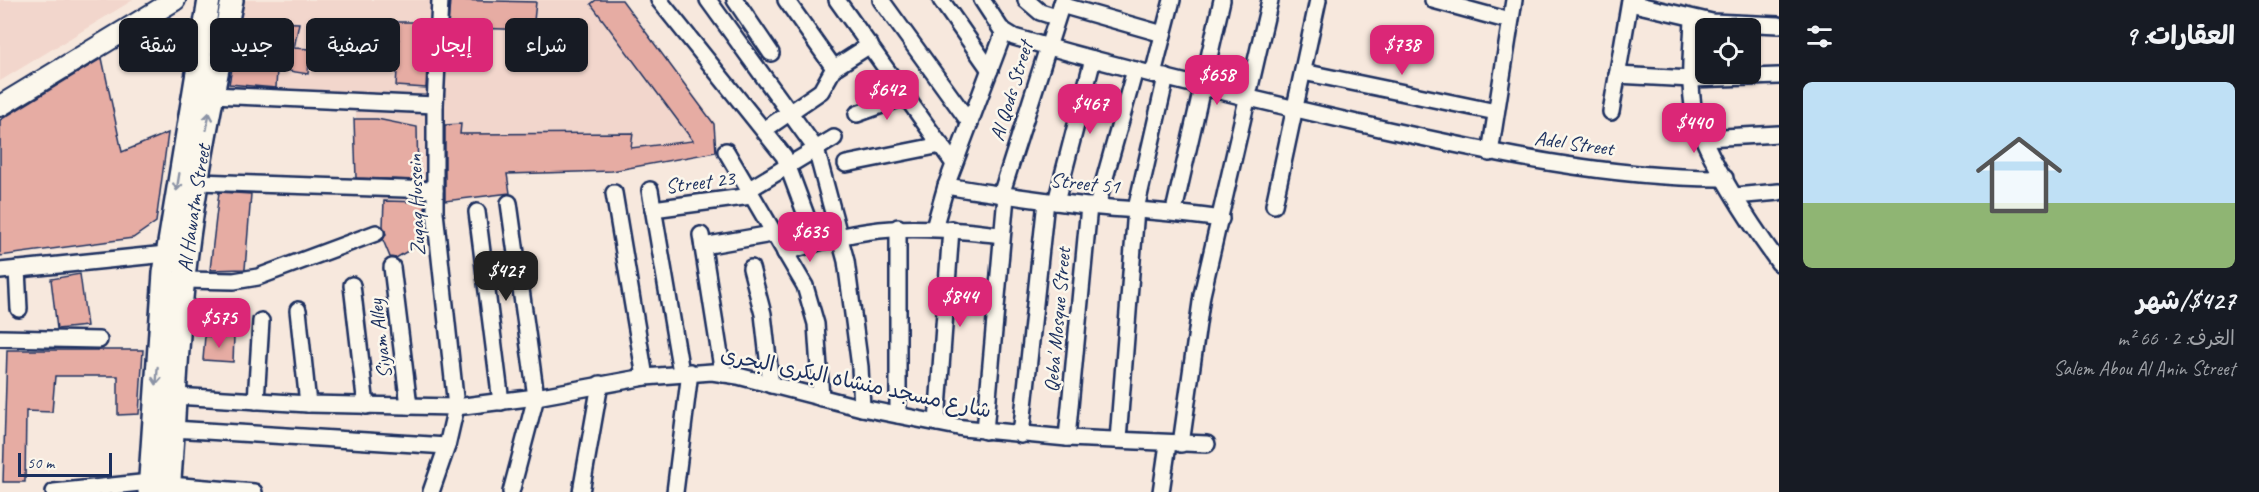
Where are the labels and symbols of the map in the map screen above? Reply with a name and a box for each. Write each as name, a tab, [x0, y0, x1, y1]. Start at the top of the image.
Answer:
pin: $738	[1366, 25, 1438, 76]
street label: Al Qods Street	[984, 35, 1039, 144]
pin: $658	[1181, 55, 1253, 106]
pin: $642	[851, 70, 923, 121]
pin: $467	[1054, 84, 1126, 135]
pin: $440	[1658, 103, 1730, 154]
one-way arrow	[202, 111, 213, 131]
street label: Adel Street	[1533, 125, 1617, 162]
street label: Al Hawatm Street	[172, 140, 217, 273]
street label: Zuqaq Hussein	[401, 153, 431, 256]
street label: Street 23	[664, 165, 738, 199]
street label: Street 51	[1049, 166, 1123, 200]
one-way arrow	[172, 172, 183, 191]
pin: $635	[774, 212, 846, 263]
street label: Qeba' Mosque Street	[1038, 245, 1076, 393]
pin: $427	[470, 251, 542, 302]
pin: $844	[924, 277, 996, 328]
street label: Siyam Alley	[362, 296, 398, 380]
pin: $575	[183, 298, 255, 349]
street label: شارع مسجد منشاه البكرى البحرى	[718, 341, 994, 425]
one-way arrow	[151, 365, 162, 385]
scale bar	[18, 450, 112, 478]

